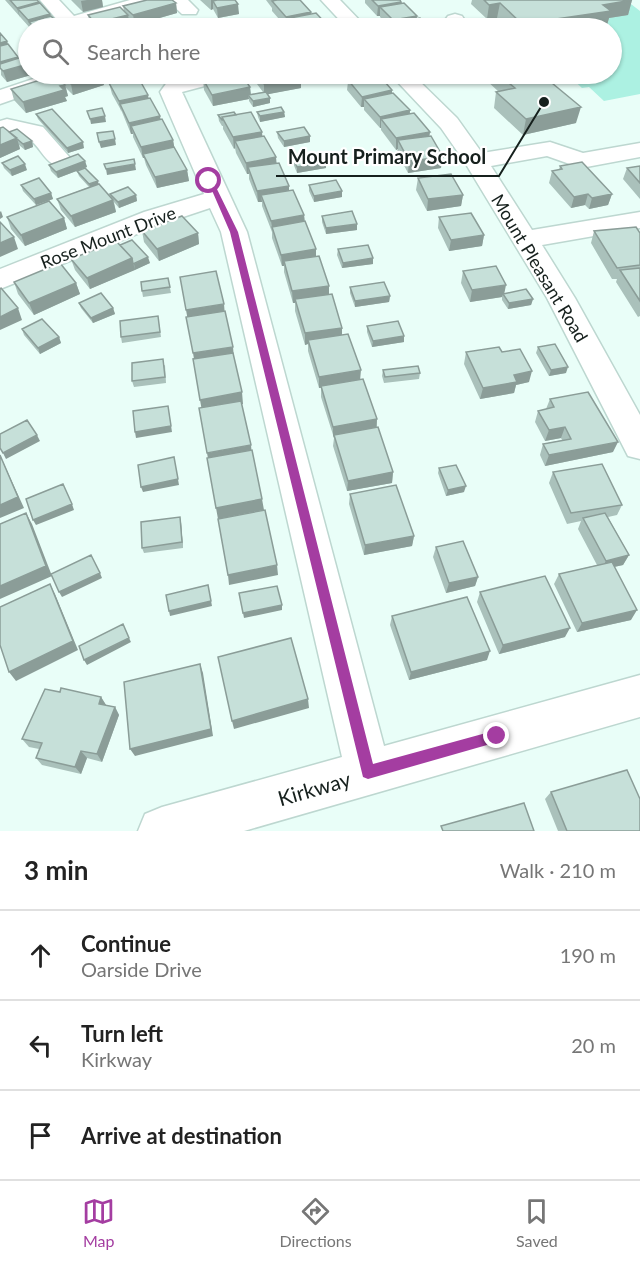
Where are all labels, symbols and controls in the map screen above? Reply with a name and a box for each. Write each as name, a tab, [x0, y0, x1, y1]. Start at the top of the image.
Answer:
search box	[18, 18, 622, 84]
icon: search	[39, 35, 72, 68]
text: Search here	[87, 38, 200, 65]
callout: Mount Primary School	[276, 138, 499, 176]
text: Mount Primary School	[288, 144, 486, 168]
route start	[195, 167, 221, 193]
street label: Mount Pleasant Road	[487, 190, 593, 346]
street label: Rose Mount Drive	[37, 201, 179, 273]
route end	[483, 722, 509, 748]
street label: Kirkway	[275, 766, 353, 810]
text: 3 min	[24, 854, 88, 886]
text: Walk · 210 m	[500, 858, 616, 882]
text: Continue	[81, 930, 171, 957]
icon: ahead	[24, 939, 57, 972]
text: 190 m	[560, 943, 616, 967]
text: Oarside Drive	[81, 957, 202, 981]
text: Turn left	[81, 1020, 163, 1047]
icon: left	[24, 1029, 57, 1062]
text: 20 m	[571, 1033, 616, 1057]
text: Kirkway	[81, 1047, 152, 1071]
icon: arrive	[24, 1119, 57, 1152]
text: Arrive at destination	[81, 1122, 282, 1149]
tab: Map	[82, 1195, 115, 1250]
tab: Directions	[279, 1195, 352, 1250]
tab: Saved	[516, 1195, 558, 1250]

